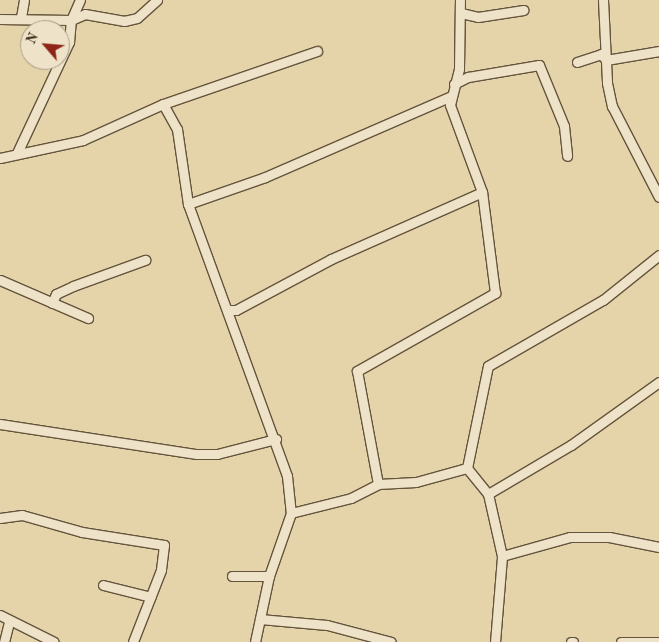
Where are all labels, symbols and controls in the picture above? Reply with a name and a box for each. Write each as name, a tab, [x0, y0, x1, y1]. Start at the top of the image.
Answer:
north arrow	[20, 20, 70, 70]
text: N	[24, 31, 41, 47]

